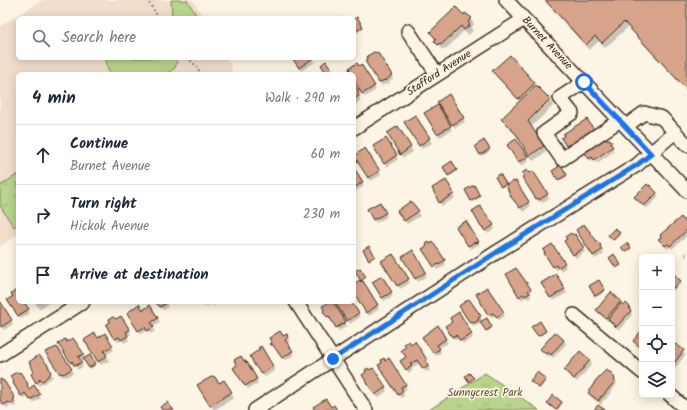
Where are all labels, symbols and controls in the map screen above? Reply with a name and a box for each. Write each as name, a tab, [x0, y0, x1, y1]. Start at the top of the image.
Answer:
street label: Burnet Avenue	[517, 12, 577, 74]
search box	[16, 16, 356, 60]
text: Search here	[62, 26, 136, 50]
icon: search	[30, 27, 52, 49]
street label: Stafford Avenue	[403, 45, 475, 101]
route start	[575, 73, 593, 91]
text: 4 min	[32, 85, 76, 112]
text: Walk · 290 m	[265, 88, 340, 109]
text: Continue	[70, 132, 128, 156]
icon: ahead	[32, 144, 54, 166]
text: 60 m	[311, 144, 340, 165]
text: Burnet Avenue	[70, 156, 150, 177]
text: Turn right	[70, 192, 137, 216]
icon: right	[32, 204, 54, 226]
text: 230 m	[303, 204, 340, 225]
text: Hickok Avenue	[70, 216, 149, 237]
map controls	[639, 254, 675, 398]
button: +	[639, 254, 675, 290]
text: Arrive at destination	[70, 263, 209, 287]
icon: arrive	[32, 264, 54, 286]
button: −	[639, 290, 675, 326]
button: locate	[639, 326, 675, 362]
route end	[324, 350, 342, 368]
button: layers	[639, 362, 675, 398]
park label: Sunnycrest Park	[448, 384, 523, 402]

